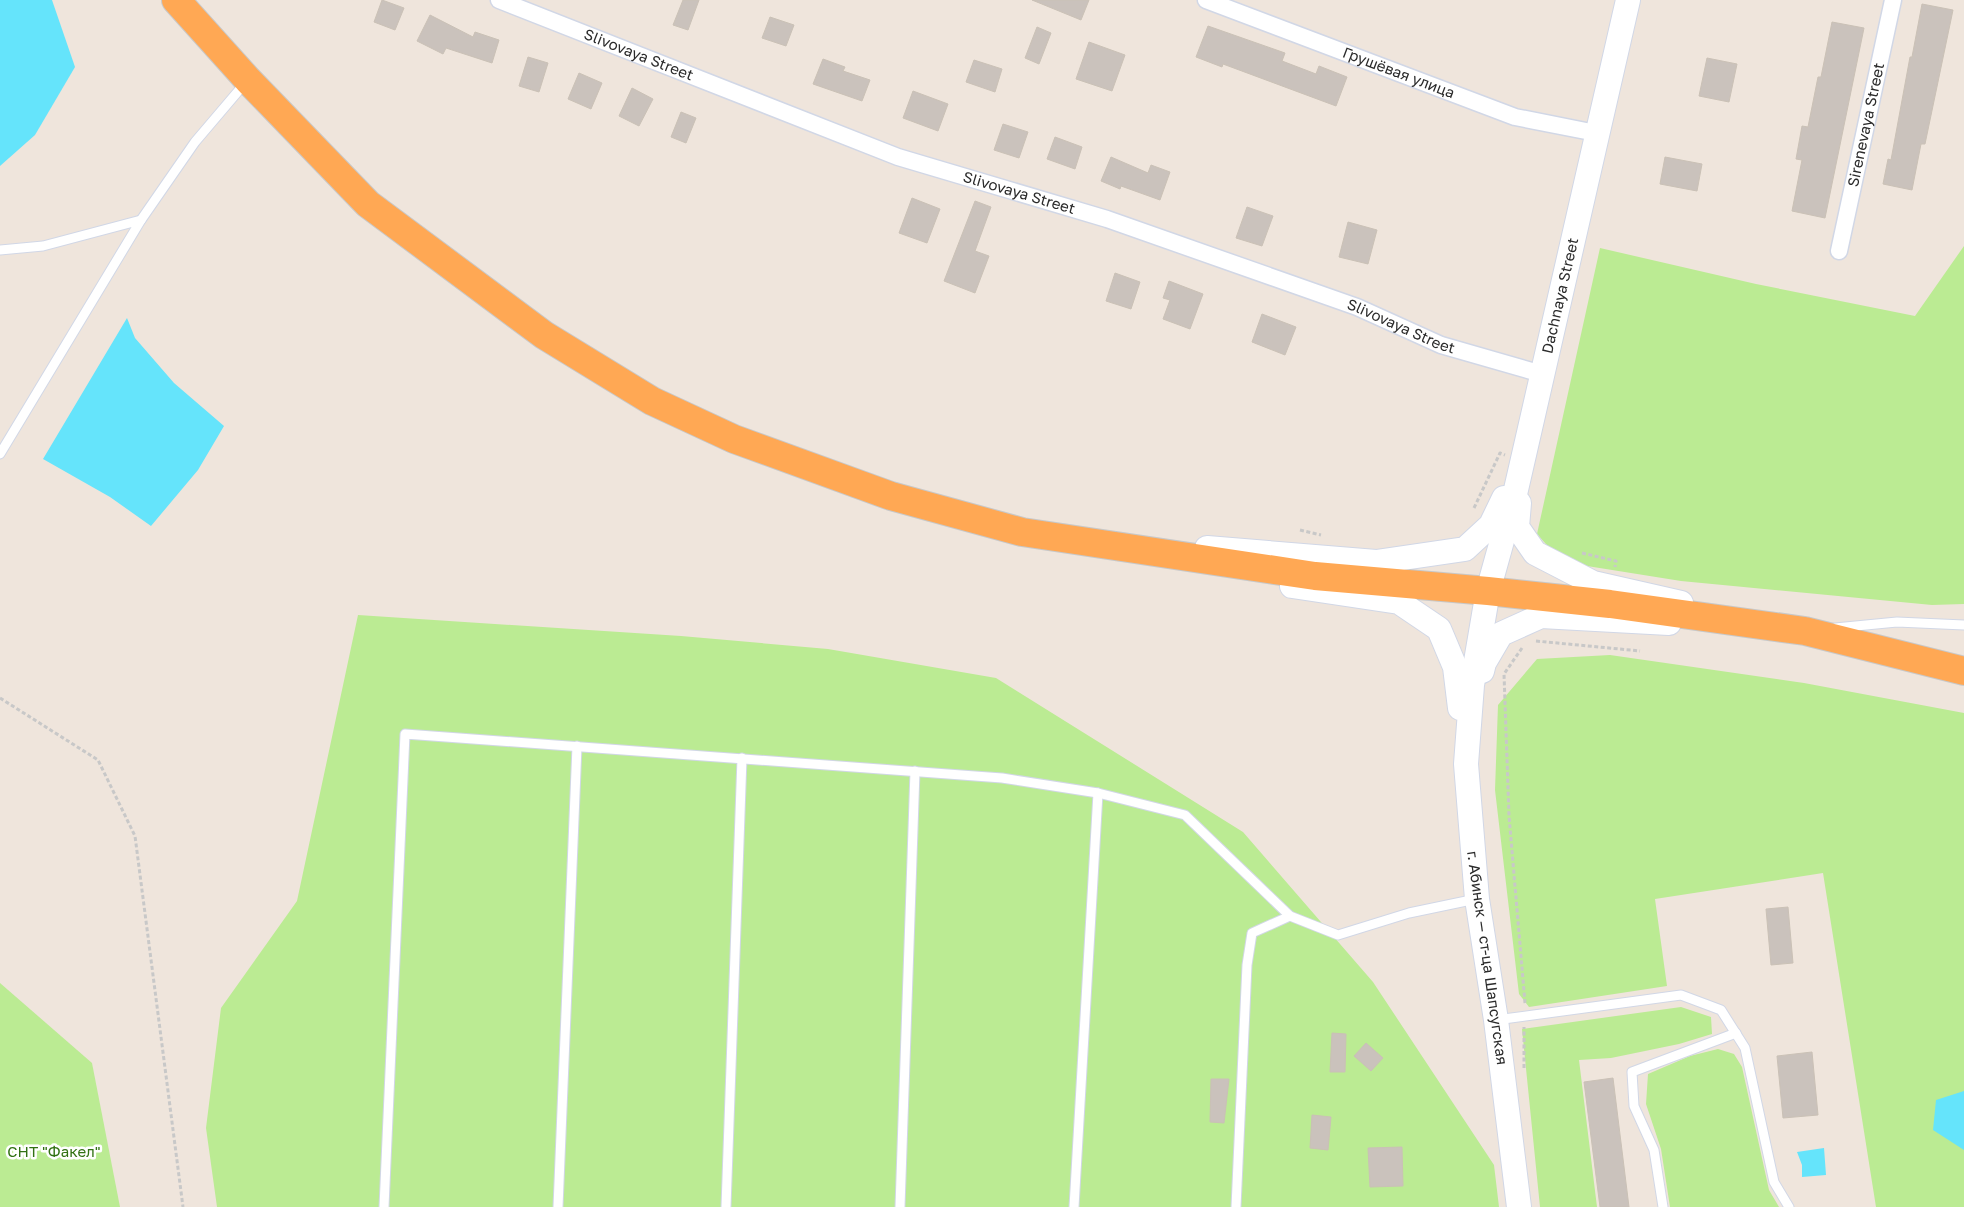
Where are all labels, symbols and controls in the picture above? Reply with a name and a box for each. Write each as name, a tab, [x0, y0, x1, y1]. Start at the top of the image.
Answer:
street label: Slivovaya Street	[582, 24, 696, 84]
street label: Грушёвая улица	[1341, 43, 1457, 101]
street label: Sirenevaya Street	[1843, 61, 1887, 188]
street label: Slivovaya Street	[961, 167, 1077, 217]
street label: Dachnaya Street	[1537, 236, 1581, 355]
street label: Slivovaya Street	[1345, 294, 1457, 357]
street label: г. Абинск — ст-ца Шапсугская	[1464, 850, 1512, 1066]
park label: СНТ "Факел"	[7, 1142, 101, 1160]

